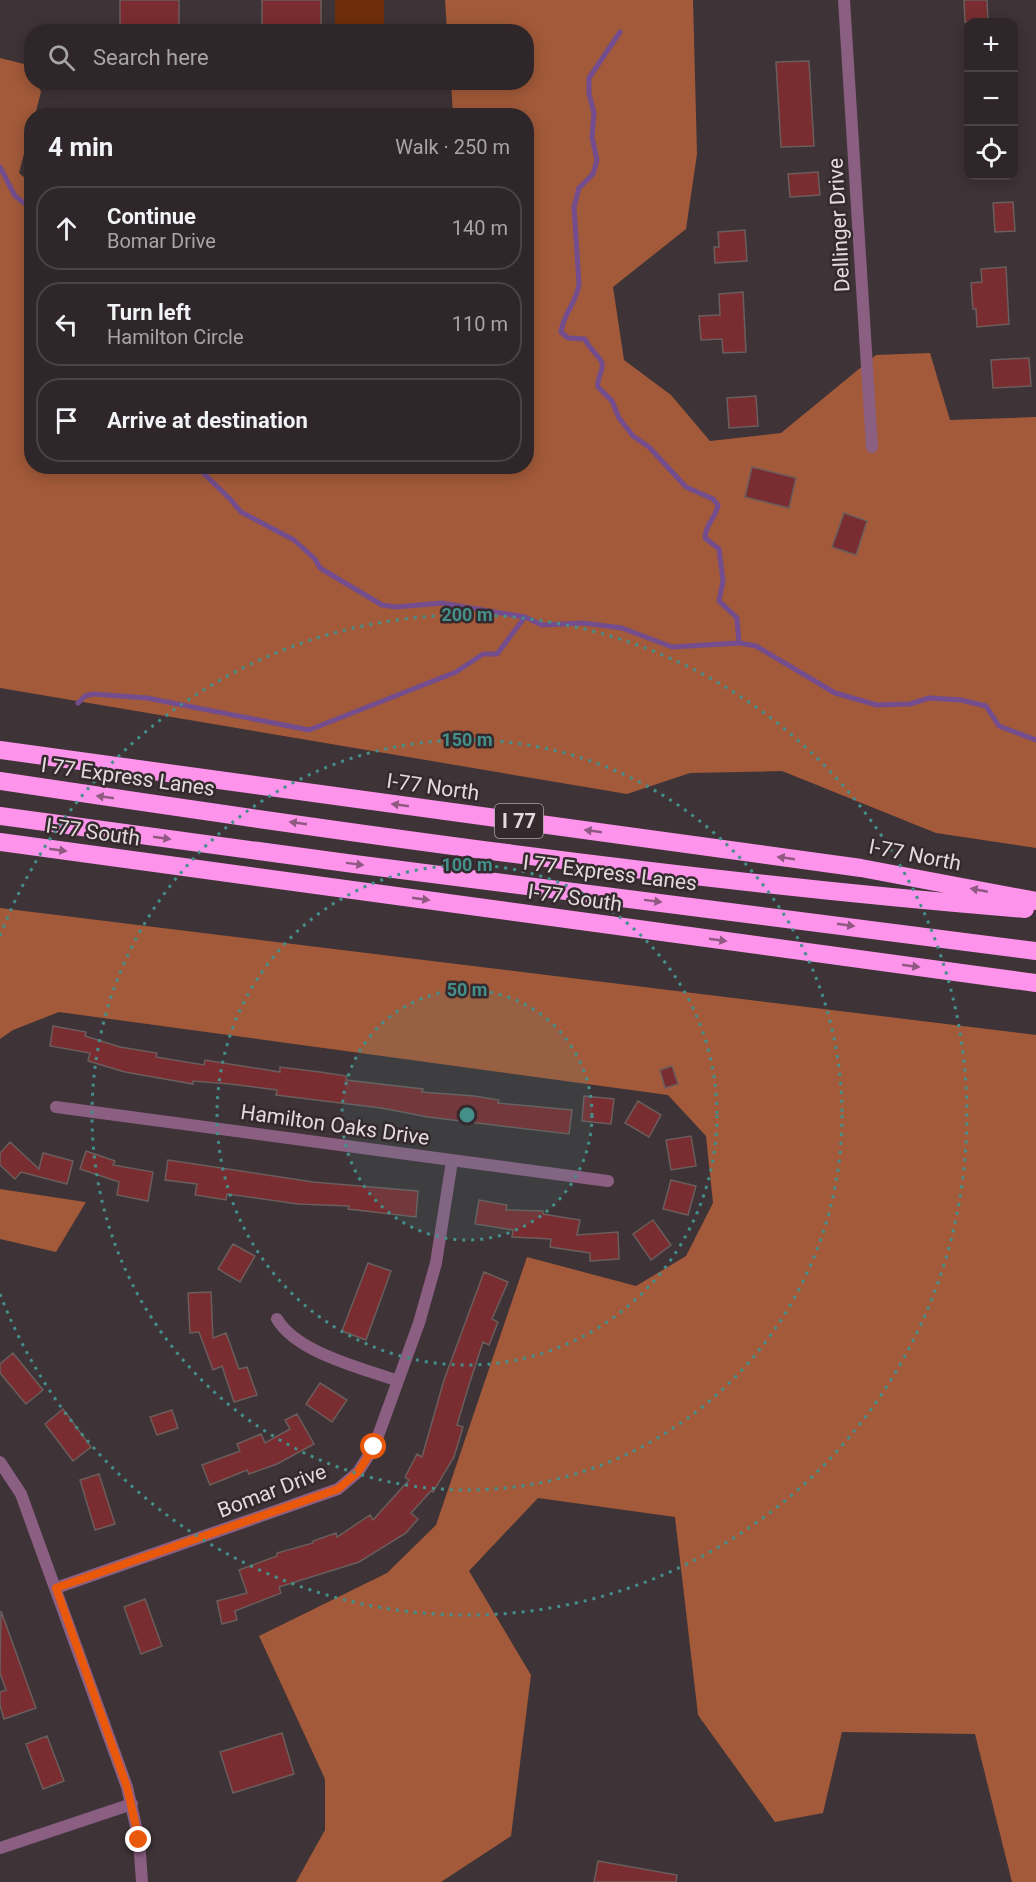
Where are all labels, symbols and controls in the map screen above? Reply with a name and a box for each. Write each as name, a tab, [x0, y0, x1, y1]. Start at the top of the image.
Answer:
map controls	[964, 18, 1018, 180]
button: +	[964, 18, 1018, 72]
search box	[24, 24, 534, 90]
icon: search	[45, 41, 78, 74]
text: Search here	[93, 45, 209, 70]
button: −	[964, 72, 1018, 126]
button: locate	[964, 126, 1018, 180]
text: 4 min	[48, 132, 113, 162]
text: Walk · 250 m	[395, 135, 510, 159]
street label: Dellinger Drive	[824, 157, 854, 293]
text: Continue	[107, 204, 196, 229]
icon: ahead	[50, 212, 83, 245]
text: 140 m	[452, 216, 508, 240]
text: Bomar Drive	[107, 229, 216, 253]
text: Turn left	[107, 300, 191, 325]
icon: left	[50, 308, 83, 341]
text: 110 m	[452, 312, 508, 336]
text: Hamilton Circle	[107, 325, 244, 349]
icon: arrive	[50, 404, 83, 437]
text: Arrive at destination	[107, 408, 308, 433]
text: 200 m	[441, 604, 493, 625]
text: 150 m	[441, 729, 493, 750]
street label: I 77 Express Lanes	[40, 753, 216, 801]
street label: I-77 North	[385, 769, 481, 805]
one-way arrow	[96, 792, 115, 801]
one-way arrow	[390, 800, 409, 809]
road number: I 77	[495, 804, 543, 838]
street label: I-77 South	[44, 814, 142, 850]
one-way arrow	[289, 819, 308, 828]
one-way arrow	[584, 827, 603, 836]
one-way arrow	[153, 834, 172, 843]
street label: I-77 North	[867, 834, 963, 876]
one-way arrow	[49, 846, 68, 855]
street label: I 77 Express Lanes	[522, 850, 698, 896]
one-way arrow	[777, 853, 796, 862]
text: 100 m	[441, 854, 493, 875]
one-way arrow	[346, 860, 365, 869]
street label: I-77 South	[526, 880, 624, 916]
one-way arrow	[969, 885, 988, 894]
one-way arrow	[412, 895, 431, 904]
one-way arrow	[644, 896, 663, 906]
one-way arrow	[837, 920, 856, 930]
one-way arrow	[709, 935, 728, 944]
one-way arrow	[902, 962, 921, 971]
text: 50 m	[447, 979, 487, 1000]
street label: Hamilton Oaks Drive	[239, 1100, 431, 1150]
centre of rings	[457, 1105, 477, 1125]
route start	[360, 1433, 386, 1459]
street label: Bomar Drive	[214, 1459, 330, 1523]
route end	[125, 1826, 151, 1852]

